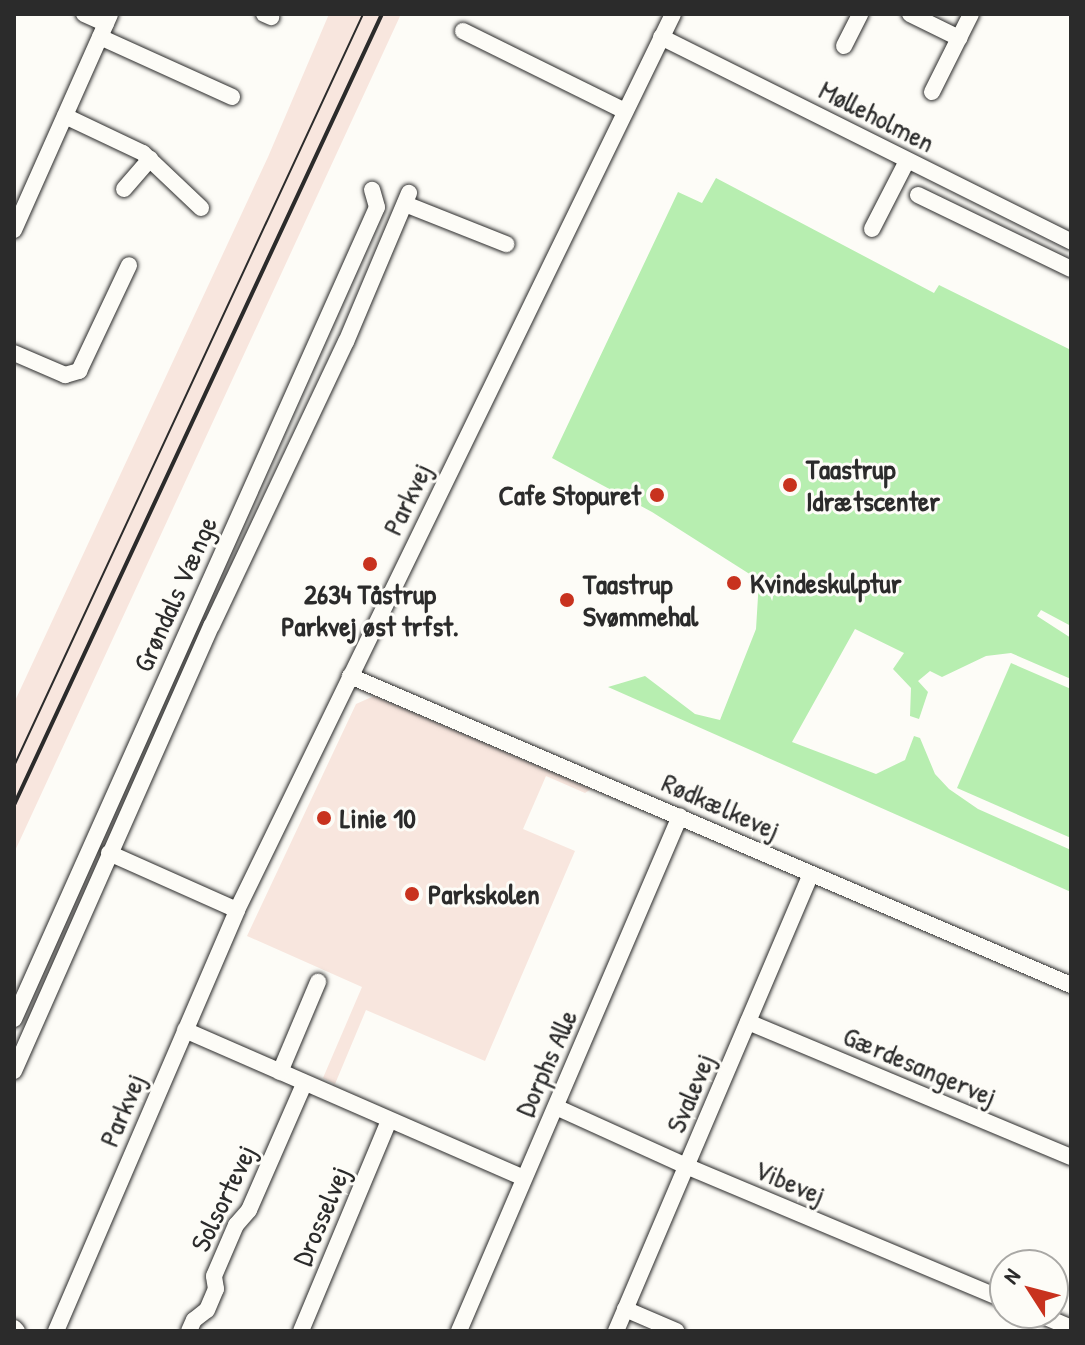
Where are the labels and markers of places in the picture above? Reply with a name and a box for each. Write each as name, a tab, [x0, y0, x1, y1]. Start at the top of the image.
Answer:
place label: Taastrup Idrætscenter	[806, 452, 940, 518]
marker: Taastrup Idrætscenter	[781, 476, 799, 494]
place label: Cafe Stopuret	[499, 478, 641, 512]
marker: Cafe Stopuret	[648, 486, 666, 504]
marker: 2634 Tåstrup Parkvej øst trfst.	[361, 555, 379, 573]
place label: Kvindeskulptur	[750, 566, 901, 600]
place label: Taastrup Svømmehal	[583, 567, 698, 633]
marker: Kvindeskulptur	[725, 574, 743, 592]
place label: 2634 Tåstrup Parkvej øst trfst.	[281, 577, 459, 643]
marker: Taastrup Svømmehal	[558, 591, 576, 609]
place label: Linie 10	[340, 801, 416, 835]
marker: Linie 10	[315, 809, 333, 827]
place label: Parkskolen	[428, 877, 540, 911]
marker: Parkskolen	[403, 885, 421, 903]

